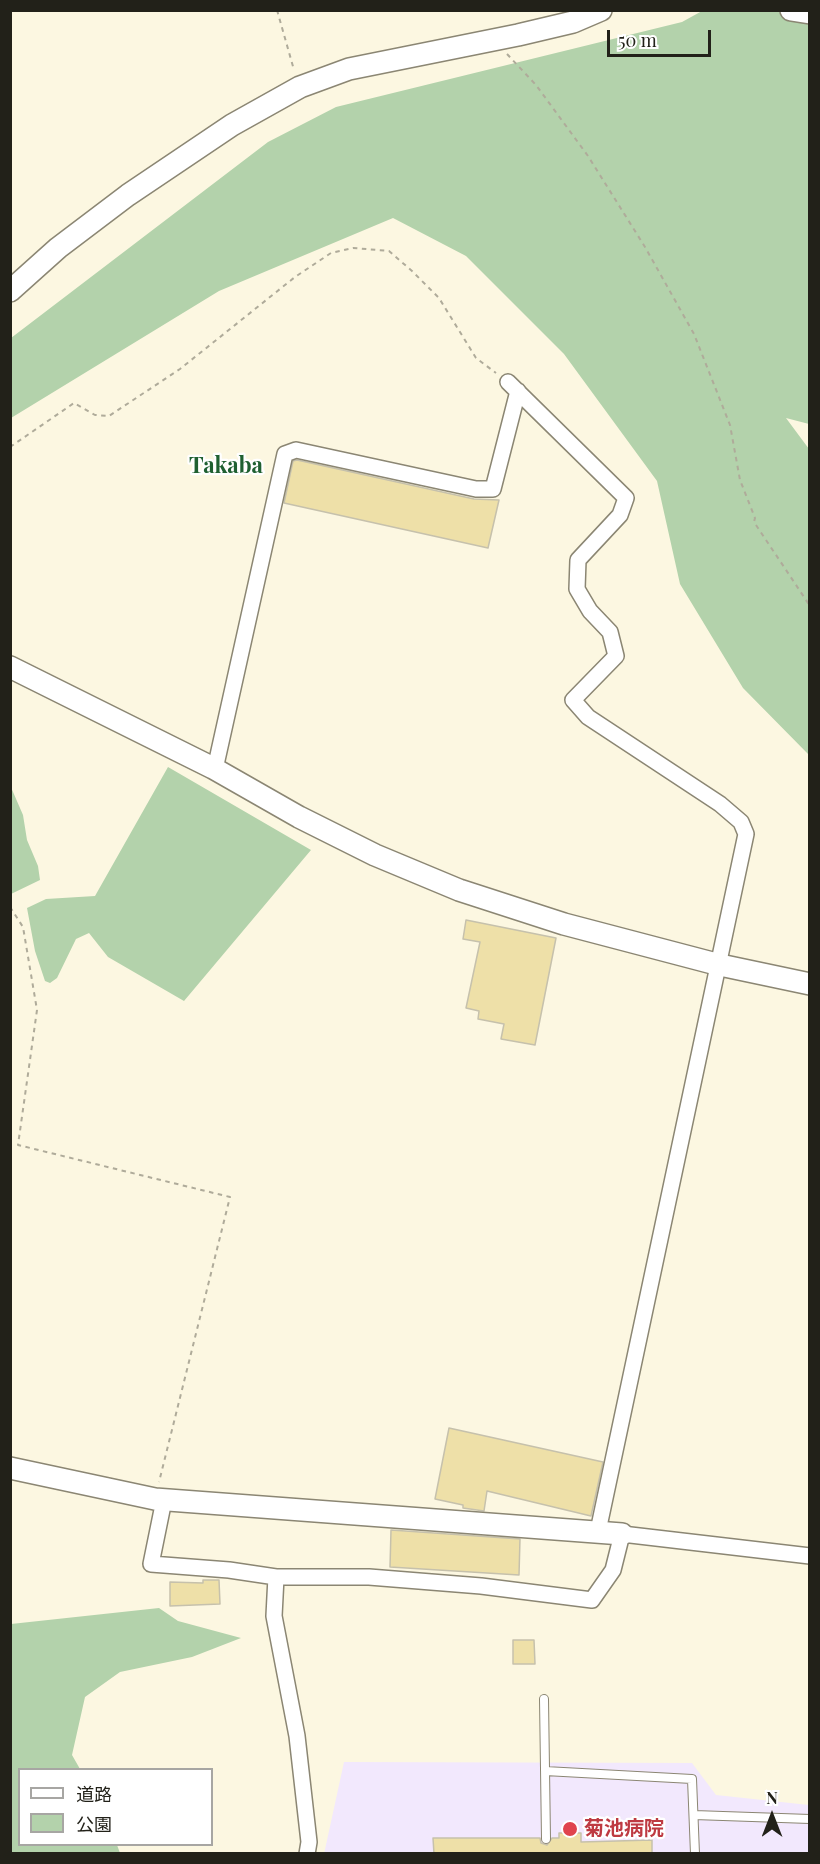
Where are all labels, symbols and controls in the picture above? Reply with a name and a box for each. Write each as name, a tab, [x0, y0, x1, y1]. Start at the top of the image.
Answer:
scale bar	[610, 18, 714, 56]
text: 50 m	[618, 28, 657, 52]
district label: Takaba	[189, 453, 263, 479]
legend	[18, 1768, 213, 1846]
text: 道路	[76, 1782, 112, 1806]
north arrow	[742, 1786, 802, 1846]
text: N	[766, 1787, 778, 1808]
text: 公園	[76, 1812, 112, 1836]
place label: 菊池病院	[584, 1817, 664, 1841]
marker: 菊池病院	[561, 1820, 579, 1838]

